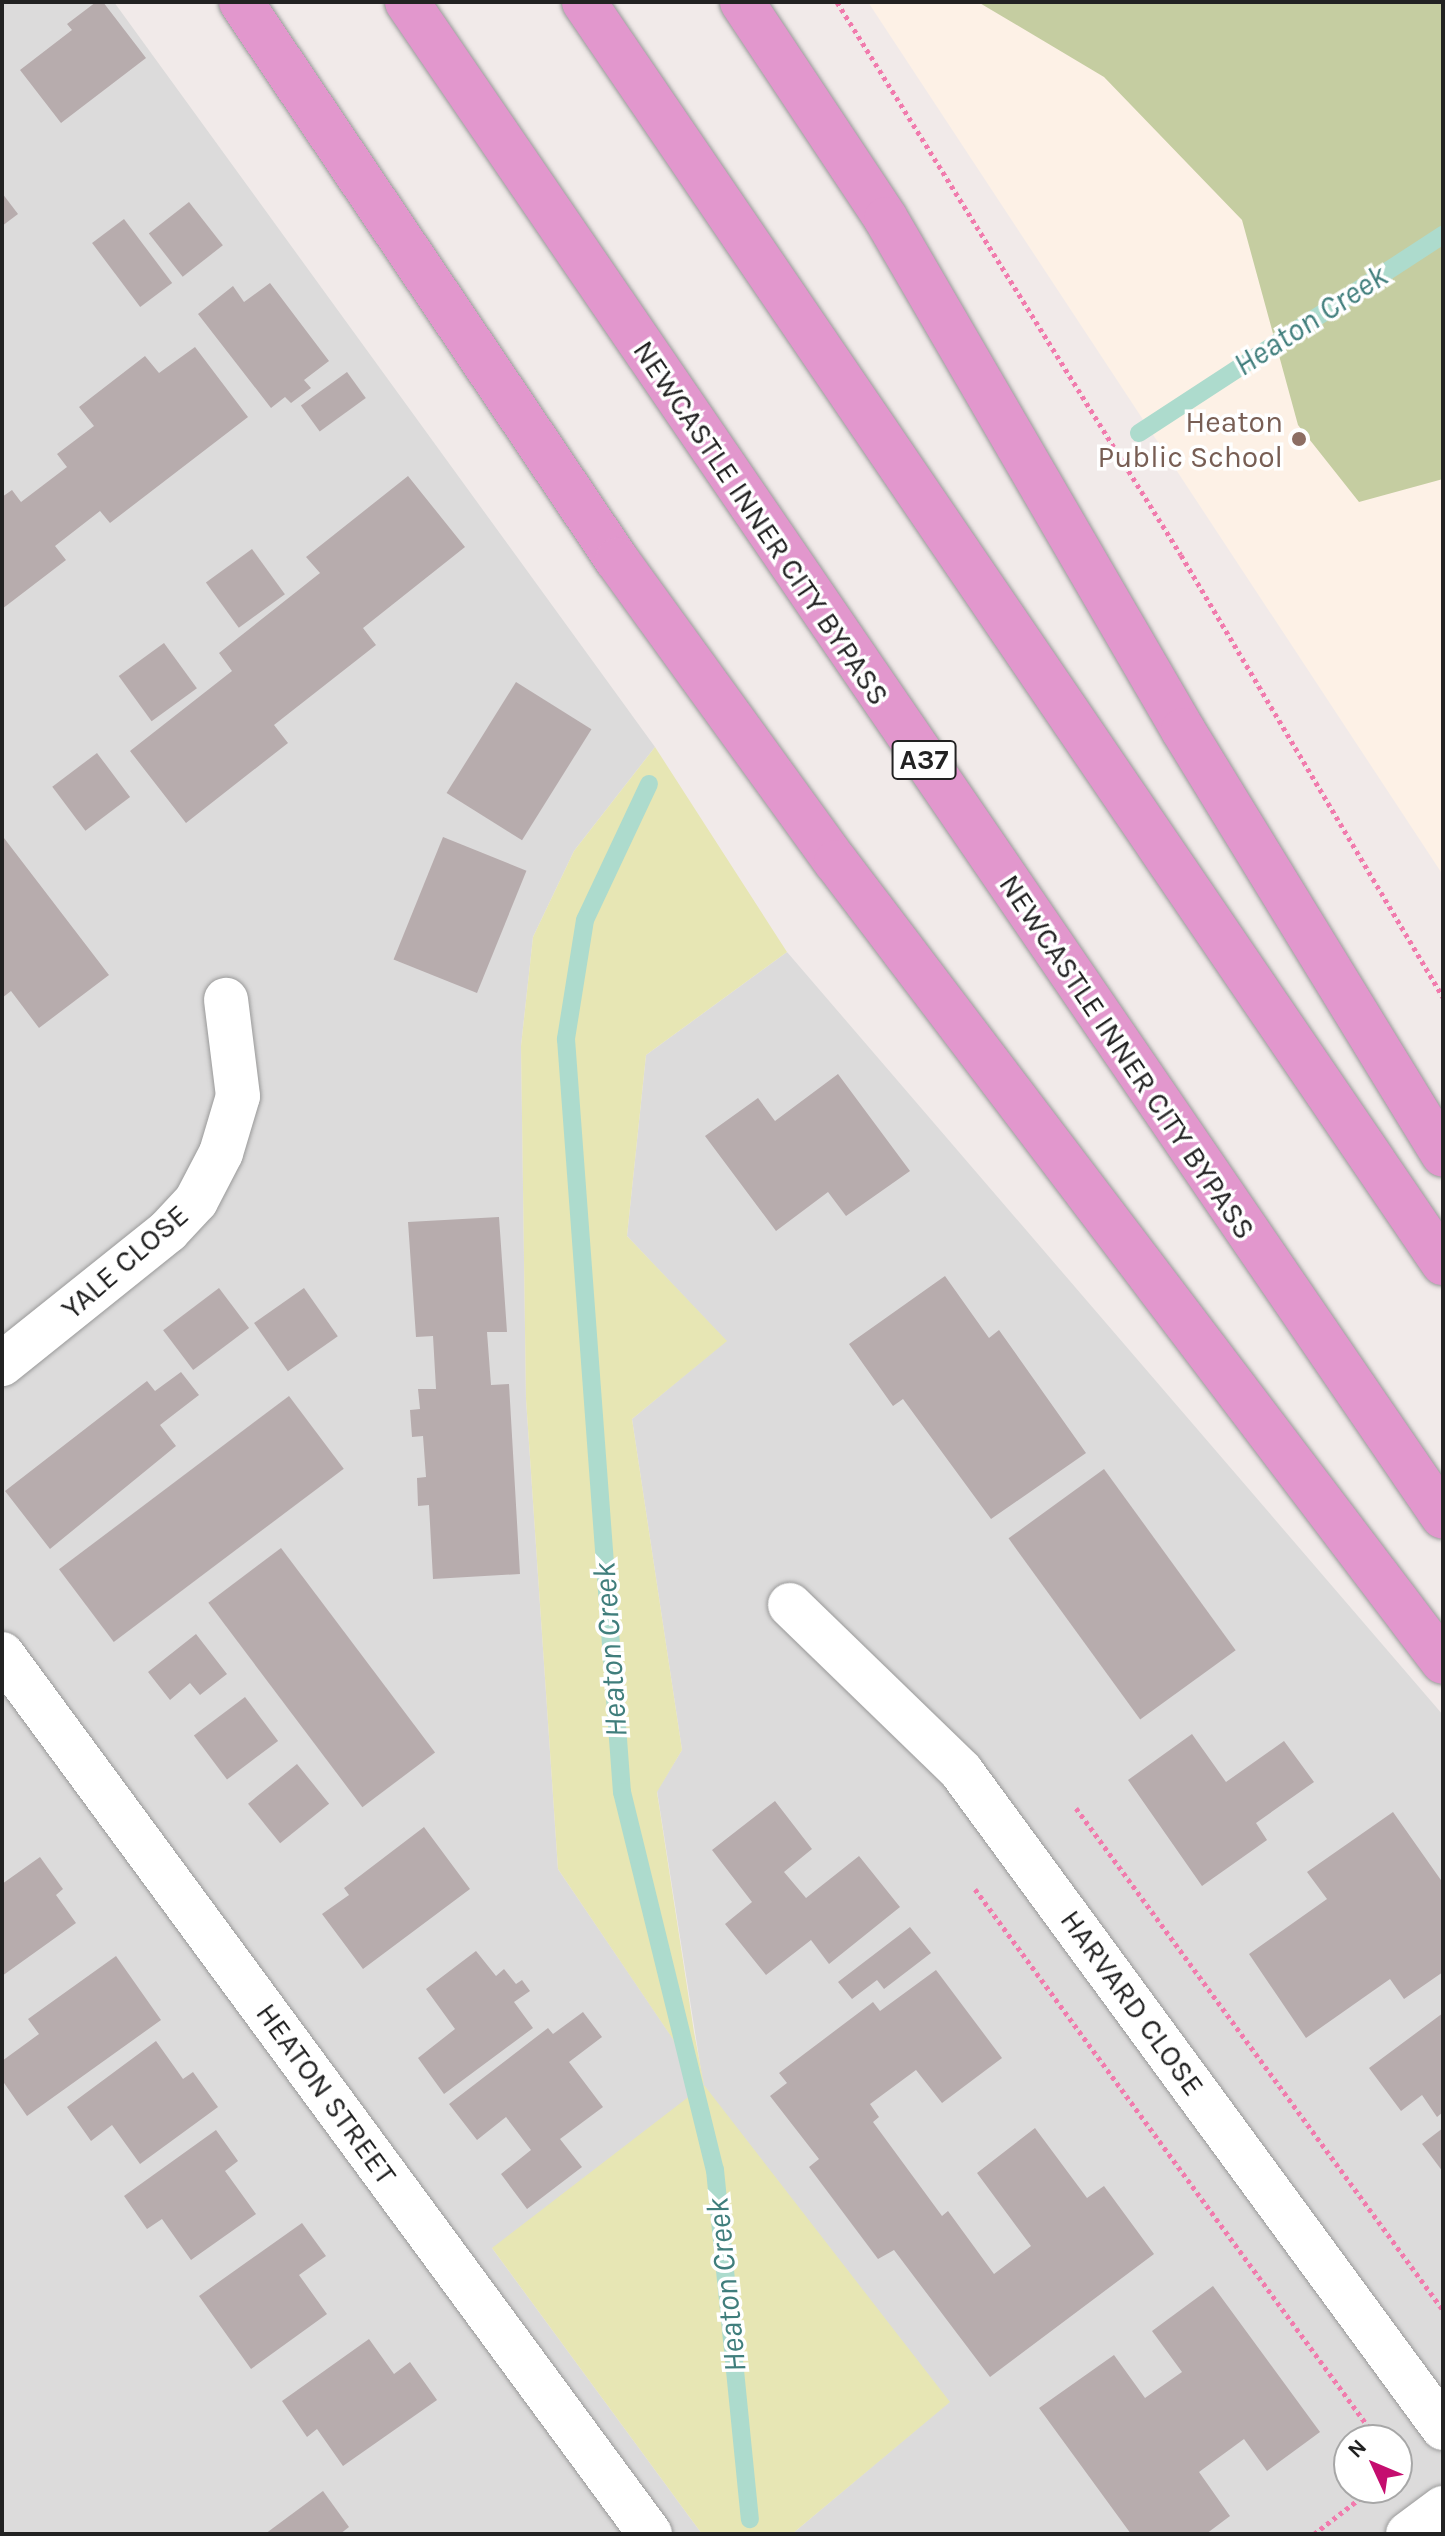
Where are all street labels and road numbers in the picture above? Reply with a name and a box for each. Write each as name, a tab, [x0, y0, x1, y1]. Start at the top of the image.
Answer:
street label: NEWCASTLE INNER CITY BYPASS	[625, 334, 897, 712]
road number: A37	[890, 736, 958, 784]
street label: NEWCASTLE INNER CITY BYPASS	[991, 868, 1263, 1246]
street label: YALE CLOSE	[54, 1197, 196, 1327]
street label: HARVARD CLOSE	[1053, 1903, 1211, 2103]
street label: HEATON STREET	[248, 1996, 404, 2192]

